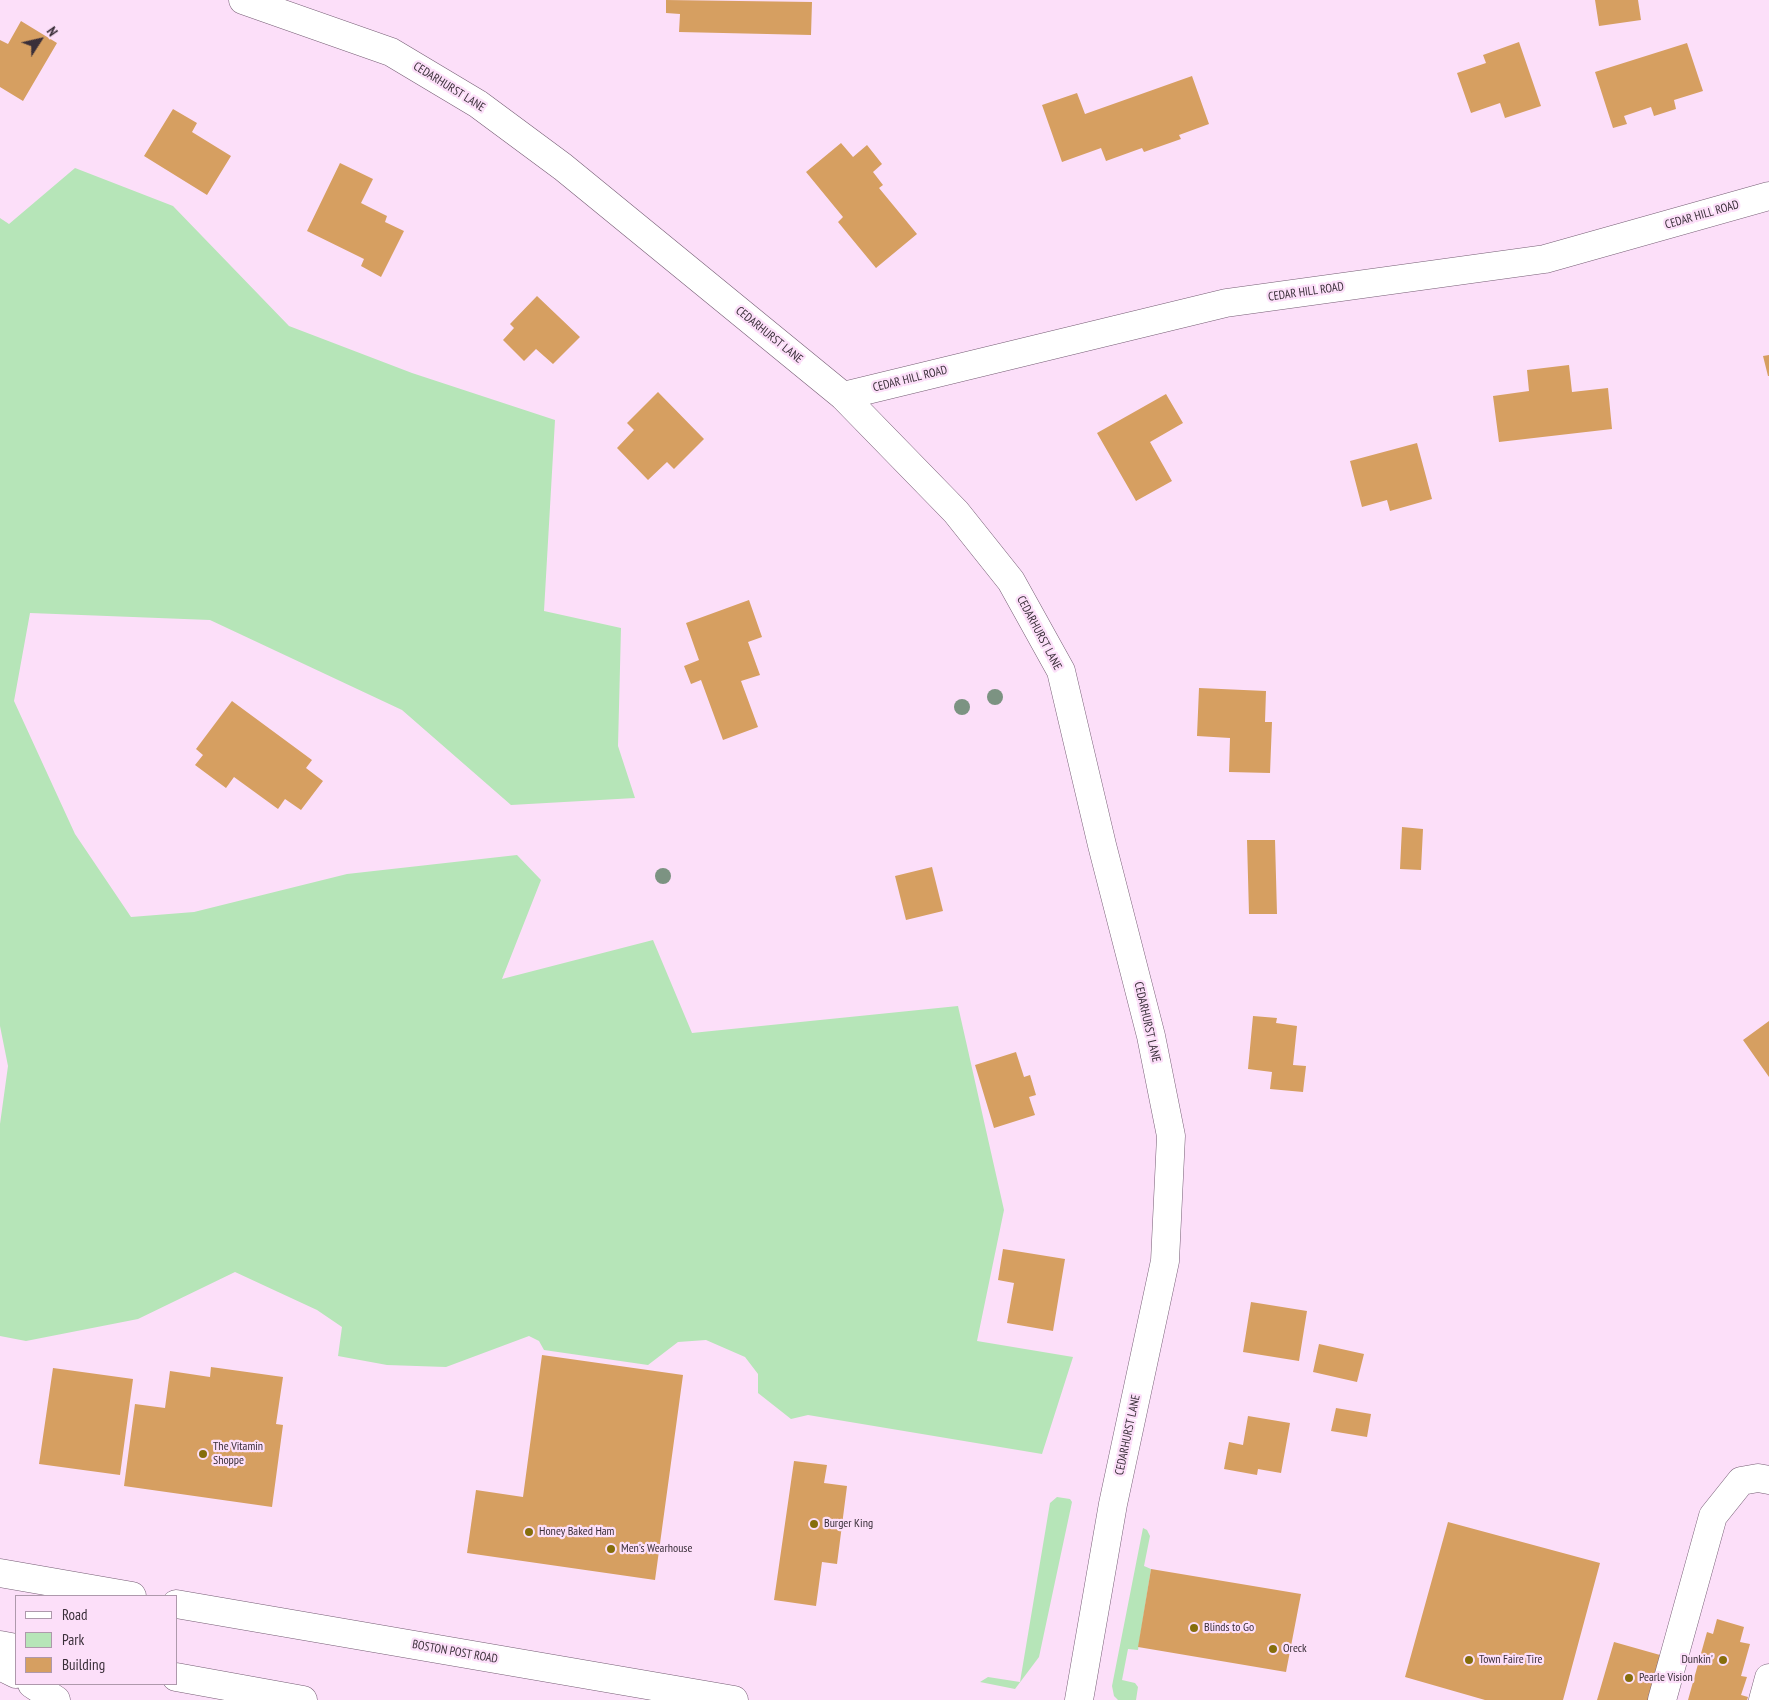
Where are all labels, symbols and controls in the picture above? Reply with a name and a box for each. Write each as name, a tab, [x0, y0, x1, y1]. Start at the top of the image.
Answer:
north arrow	[15, 15, 65, 65]
text: N	[43, 23, 62, 40]
street label: CEDARHURST LANE	[410, 59, 488, 115]
street label: CEDAR HILL ROAD	[1663, 198, 1741, 232]
street label: CEDAR HILL ROAD	[1267, 280, 1345, 304]
street label: CEDARHURST LANE	[733, 304, 805, 366]
street label: CEDAR HILL ROAD	[871, 363, 949, 395]
street label: CEDARHURST LANE	[1013, 593, 1065, 673]
street label: CEDARHURST LANE	[1131, 980, 1163, 1064]
street label: CEDARHURST LANE	[1112, 1393, 1144, 1477]
place label: The Vitamin Shoppe	[213, 1440, 263, 1468]
marker: The Vitamin Shoppe	[197, 1448, 209, 1460]
place label: Burger King	[824, 1517, 873, 1531]
marker: Burger King	[808, 1518, 820, 1530]
place label: Honey Baked Ham	[539, 1525, 614, 1539]
marker: Honey Baked Ham	[523, 1526, 535, 1538]
place label: Men's Wearhouse	[621, 1542, 692, 1556]
marker: Men's Wearhouse	[605, 1543, 617, 1555]
legend	[15, 1595, 178, 1685]
text: Road	[62, 1605, 88, 1624]
place label: Blinds to Go	[1204, 1621, 1254, 1635]
marker: Blinds to Go	[1188, 1622, 1200, 1634]
text: Park	[62, 1630, 84, 1649]
street label: BOSTON POST ROAD	[411, 1637, 499, 1667]
place label: Oreck	[1283, 1642, 1307, 1656]
marker: Oreck	[1267, 1643, 1279, 1655]
place label: Town Faire Tire	[1479, 1653, 1542, 1667]
place label: Dunkin'	[1682, 1653, 1713, 1667]
marker: Town Faire Tire	[1463, 1654, 1475, 1666]
marker: Dunkin'	[1717, 1654, 1729, 1666]
text: Building	[62, 1655, 105, 1674]
place label: Pearle Vision	[1639, 1671, 1693, 1685]
marker: Pearle Vision	[1623, 1672, 1635, 1684]

